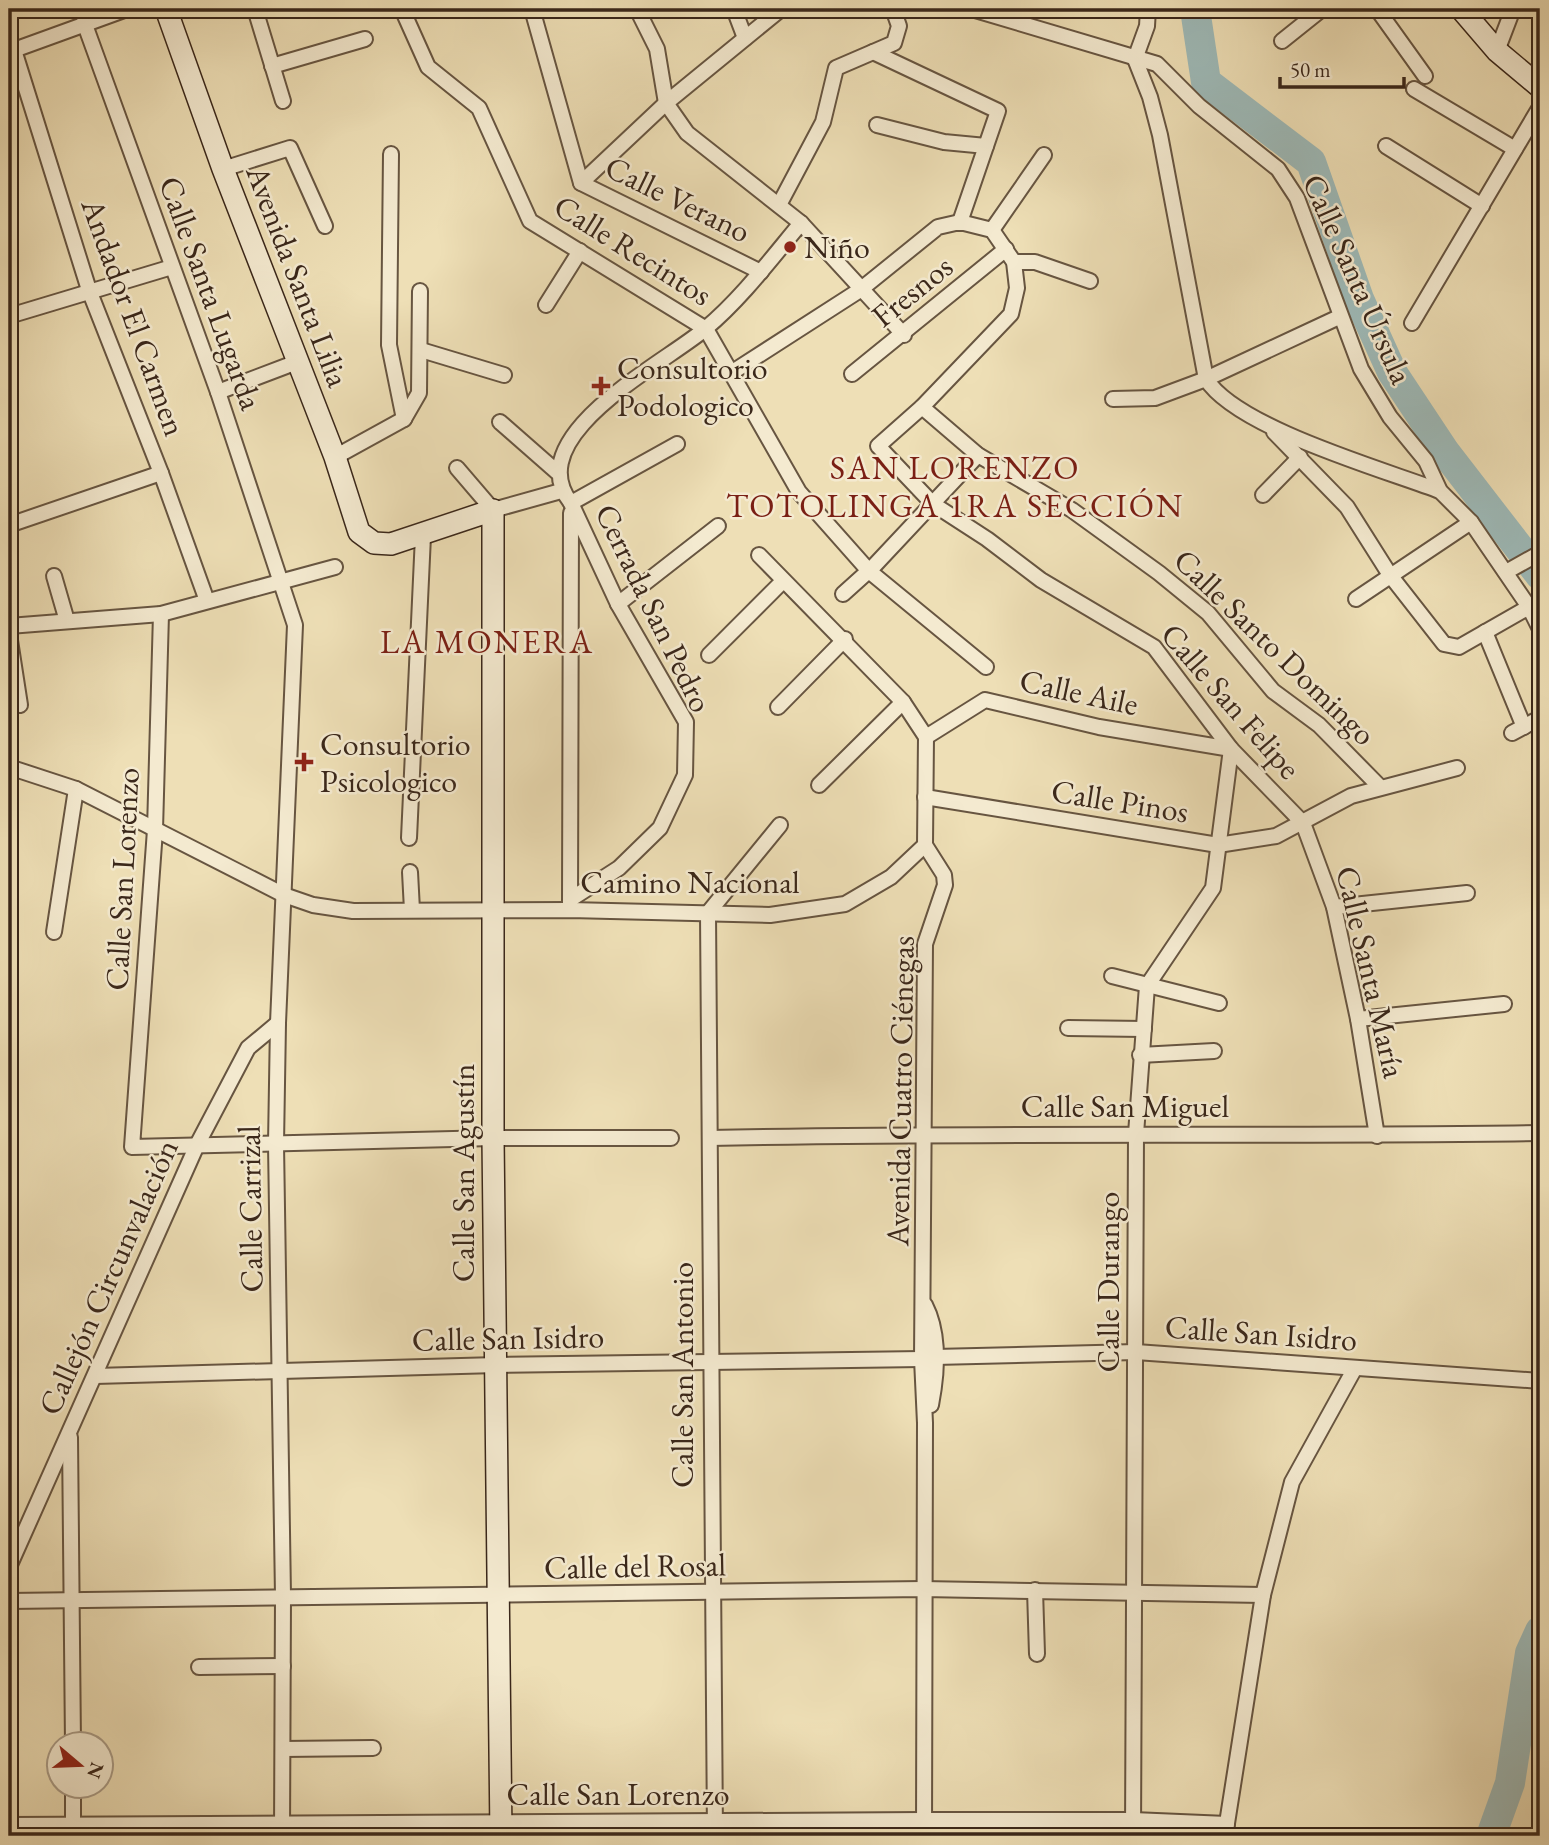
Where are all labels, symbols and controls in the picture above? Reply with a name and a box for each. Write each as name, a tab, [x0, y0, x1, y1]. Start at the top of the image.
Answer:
scale bar	[1280, 46, 1404, 90]
text: 50 m	[1290, 56, 1331, 83]
street label: Calle Verano	[598, 146, 758, 252]
street label: Avenida Santa Lilia	[236, 158, 360, 393]
street label: Calle Santa Úrsula	[1293, 167, 1423, 391]
street label: Calle Santa Lugarda	[149, 171, 273, 416]
street label: Calle Recintos	[546, 185, 720, 315]
street label: Andador El Carmen	[71, 192, 196, 442]
place label: Niño	[804, 226, 870, 268]
marker: Niño	[782, 239, 798, 255]
street label: Fresnos	[863, 245, 961, 337]
place label: Consultorio Podologico	[617, 347, 768, 426]
marker: Consultorio Podologico	[591, 376, 611, 396]
district label: SAN LORENZO TOTOLINGA 1RA SECCIÓN	[726, 446, 1184, 527]
street label: Cerrada San Pedro	[585, 497, 723, 719]
street label: Calle Santo Domingo	[1165, 540, 1385, 754]
street label: Calle San Felipe	[1152, 614, 1310, 788]
district label: LA MONERA	[380, 620, 594, 663]
street label: Calle Aile	[1016, 659, 1142, 725]
place label: Consultorio Psicologico	[320, 723, 471, 802]
marker: Consultorio Psicologico	[294, 752, 314, 772]
street label: Calle San Lorenzo	[95, 766, 149, 992]
street label: Calle Pinos	[1048, 769, 1192, 833]
street label: Camino Nacional	[580, 861, 800, 903]
street label: Calle Santa María	[1326, 862, 1416, 1082]
street label: Avenida Cuatro Ciénegas	[876, 935, 924, 1248]
street label: Calle San Agustín	[442, 1064, 484, 1282]
street label: Calle San Miguel	[1021, 1085, 1229, 1127]
street label: Calle Carrizal	[228, 1125, 272, 1293]
street label: Callejón Circunvalación	[28, 1133, 188, 1421]
street label: Calle Durango	[1087, 1192, 1129, 1372]
street label: Calle San Antonio	[661, 1262, 703, 1488]
street label: Calle San Isidro	[1164, 1305, 1358, 1361]
street label: Calle San Isidro	[411, 1315, 605, 1361]
street label: Calle del Rosal	[544, 1543, 727, 1589]
north arrow	[46, 1730, 116, 1800]
text: N	[81, 1759, 110, 1782]
street label: Calle San Lorenzo	[506, 1773, 730, 1815]

